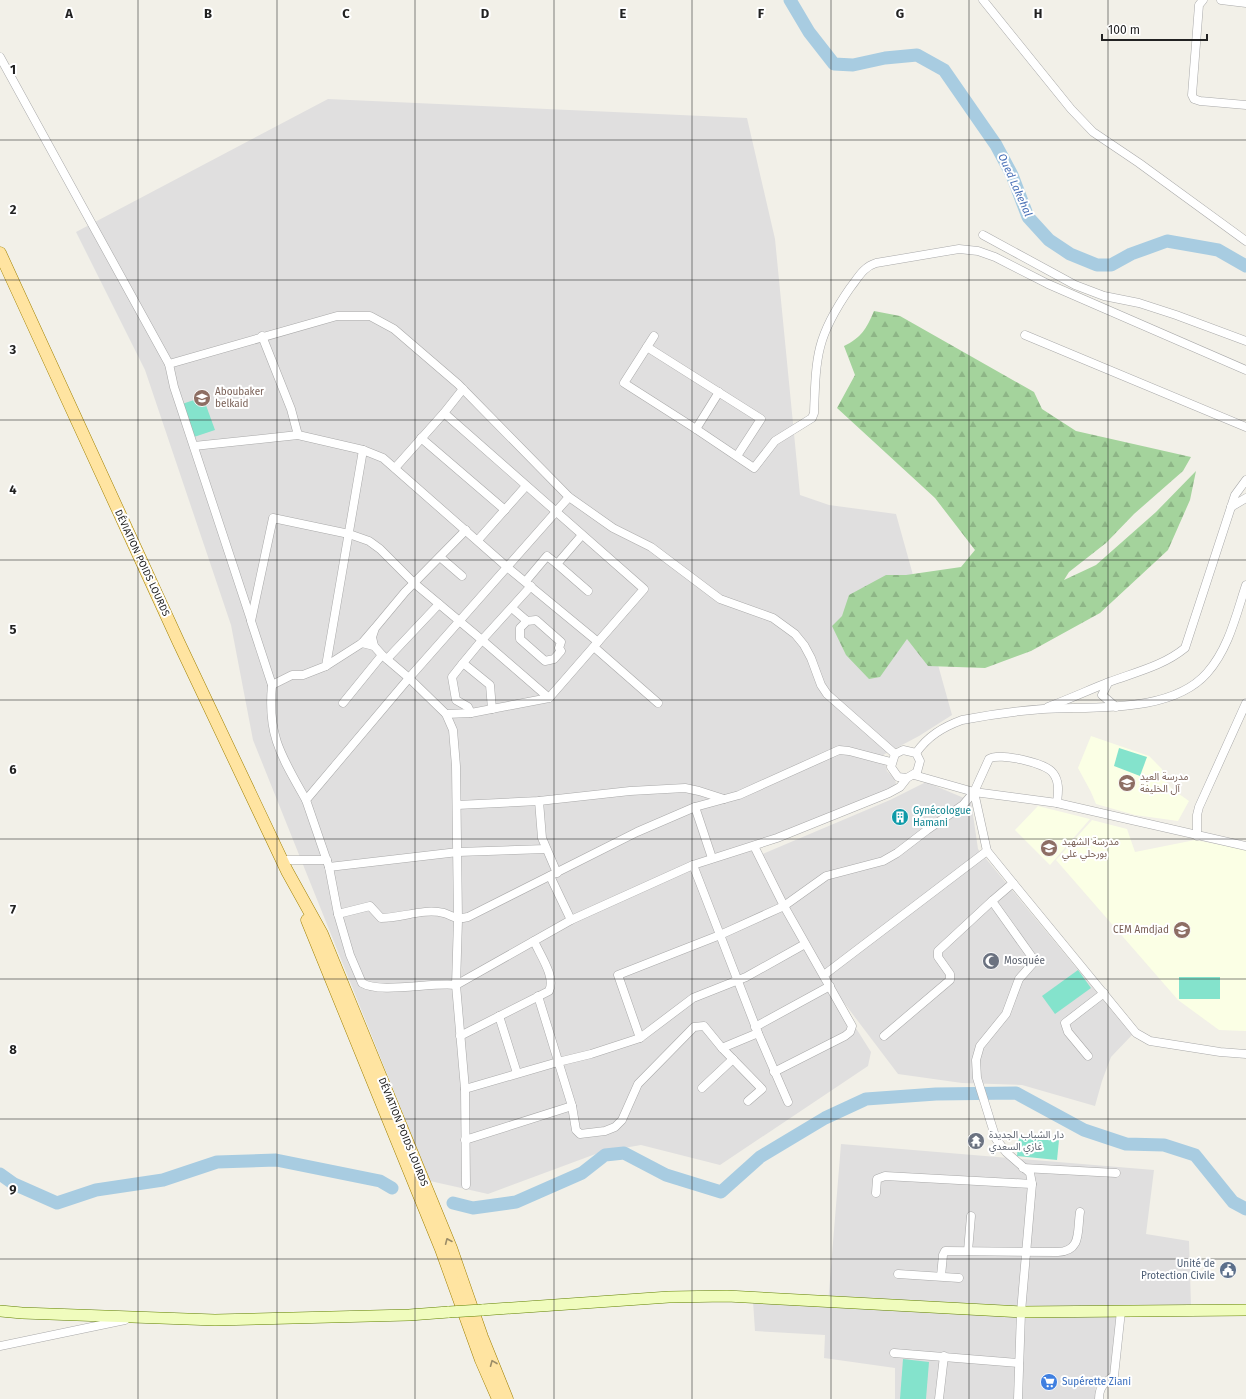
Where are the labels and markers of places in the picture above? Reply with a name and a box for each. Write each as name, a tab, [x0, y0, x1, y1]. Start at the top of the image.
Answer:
place label: Aboubaker belkaid	[215, 386, 264, 410]
school or university icon: Aboubaker belkaid	[192, 388, 212, 408]
place label: مدرسة العيد آل الخليفة	[1140, 771, 1189, 795]
school or university icon: مدرسة العيد آل الخليفة	[1117, 773, 1137, 793]
place label: Gynécologue Hamani	[913, 805, 971, 829]
building icon: Gynécologue Hamani	[890, 807, 910, 827]
place label: مدرسة الشهيد بورحلي علي	[1062, 836, 1119, 861]
school or university icon: مدرسة الشهيد بورحلي علي	[1039, 838, 1059, 858]
school or university icon: CEM Amdjad	[1172, 920, 1192, 940]
place label: CEM Amdjad	[1113, 924, 1169, 936]
mosque icon: Mosquée	[981, 951, 1001, 971]
place label: Mosquée	[1004, 955, 1045, 967]
place label: دار الشباب الجديدة غازي السعدي	[989, 1129, 1064, 1154]
temple icon: دار الشباب الجديدة غازي السعدي	[966, 1131, 986, 1151]
place label: Unité de Protection Civile	[1141, 1258, 1215, 1282]
public building icon: Unité de Protection Civile	[1218, 1260, 1238, 1280]
supermarket icon: Supérette Ziani	[1039, 1372, 1059, 1392]
place label: Supérette Ziani	[1062, 1376, 1131, 1388]

